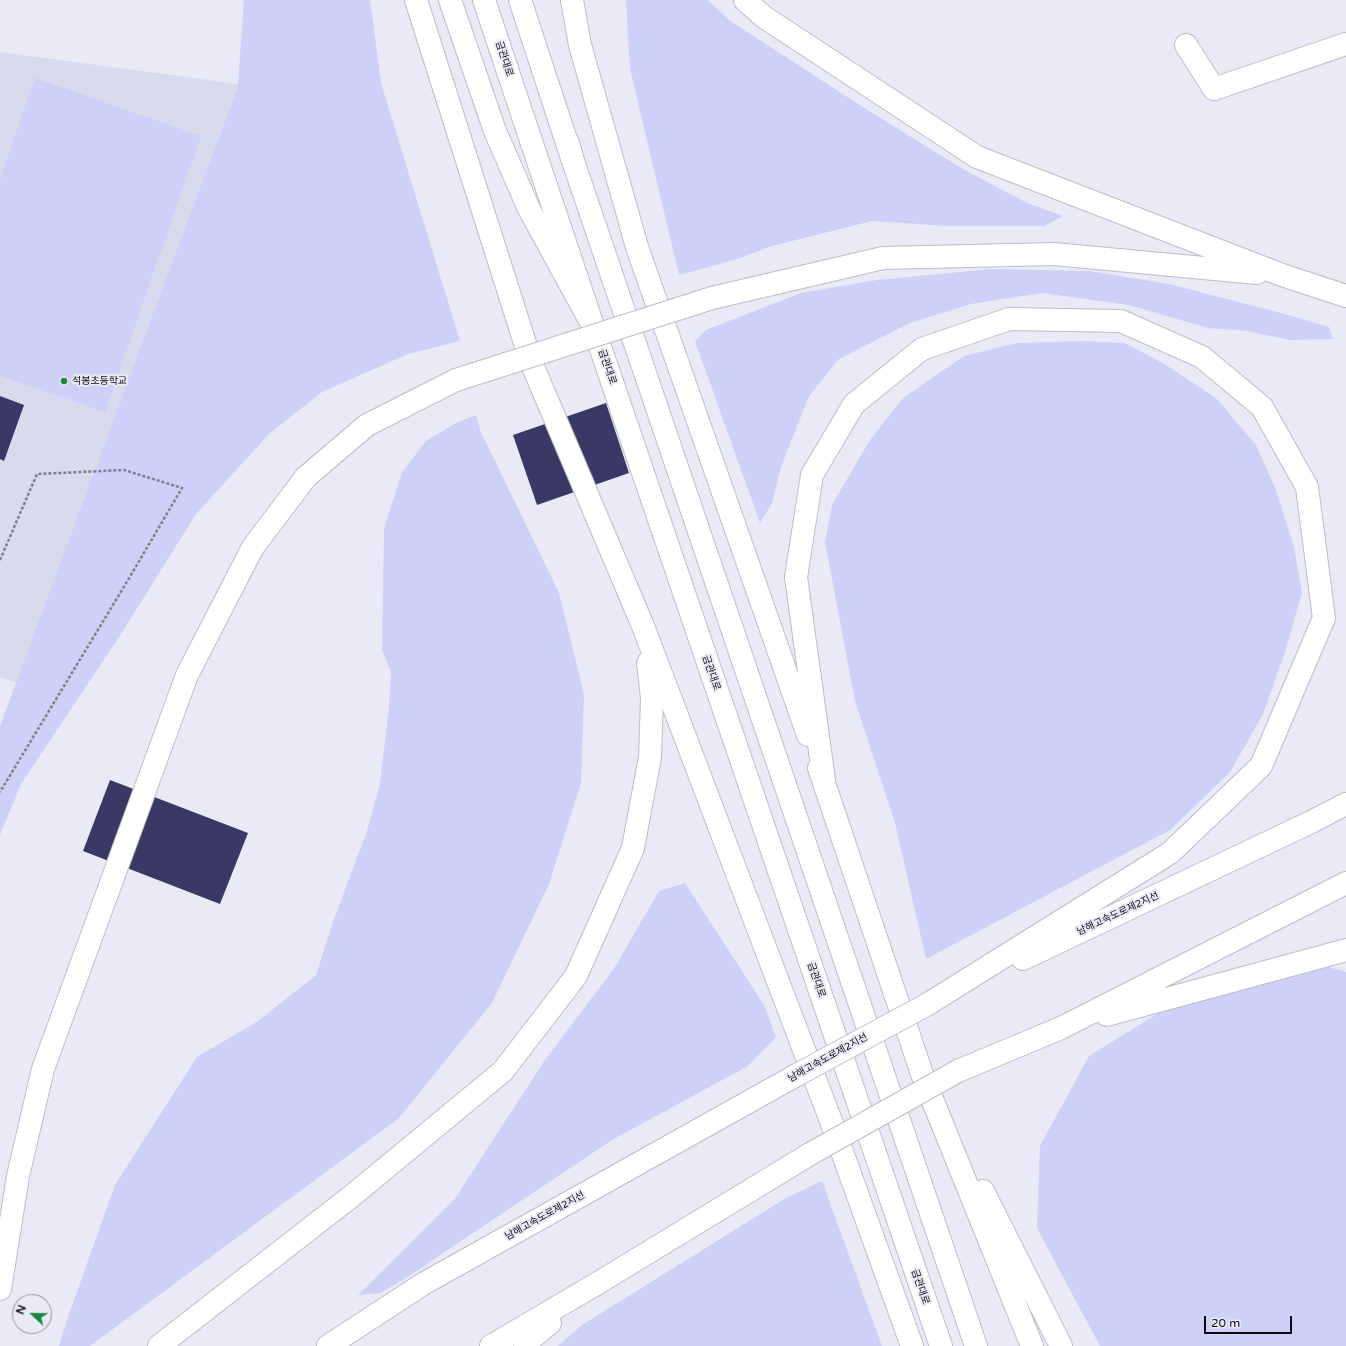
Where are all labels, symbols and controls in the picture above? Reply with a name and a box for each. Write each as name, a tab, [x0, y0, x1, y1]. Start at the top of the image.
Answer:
street label: 금관대로	[493, 40, 515, 78]
street label: 금관대로	[595, 348, 619, 386]
place label: 석봉초등학교	[72, 375, 127, 387]
marker: 석봉초등학교	[59, 376, 69, 386]
street label: 금관대로	[699, 654, 723, 692]
street label: 남해고속도로제2지선	[1075, 890, 1161, 938]
street label: 금관대로	[804, 961, 828, 999]
street label: 남해고속도로제2지선	[786, 1031, 870, 1085]
street label: 남해고속도로제2지선	[503, 1189, 587, 1243]
street label: 금관대로	[908, 1268, 932, 1306]
north arrow	[12, 1294, 52, 1334]
text: N	[14, 1303, 29, 1316]
scale bar	[1206, 1308, 1294, 1334]
text: 20 m	[1211, 1316, 1240, 1330]

